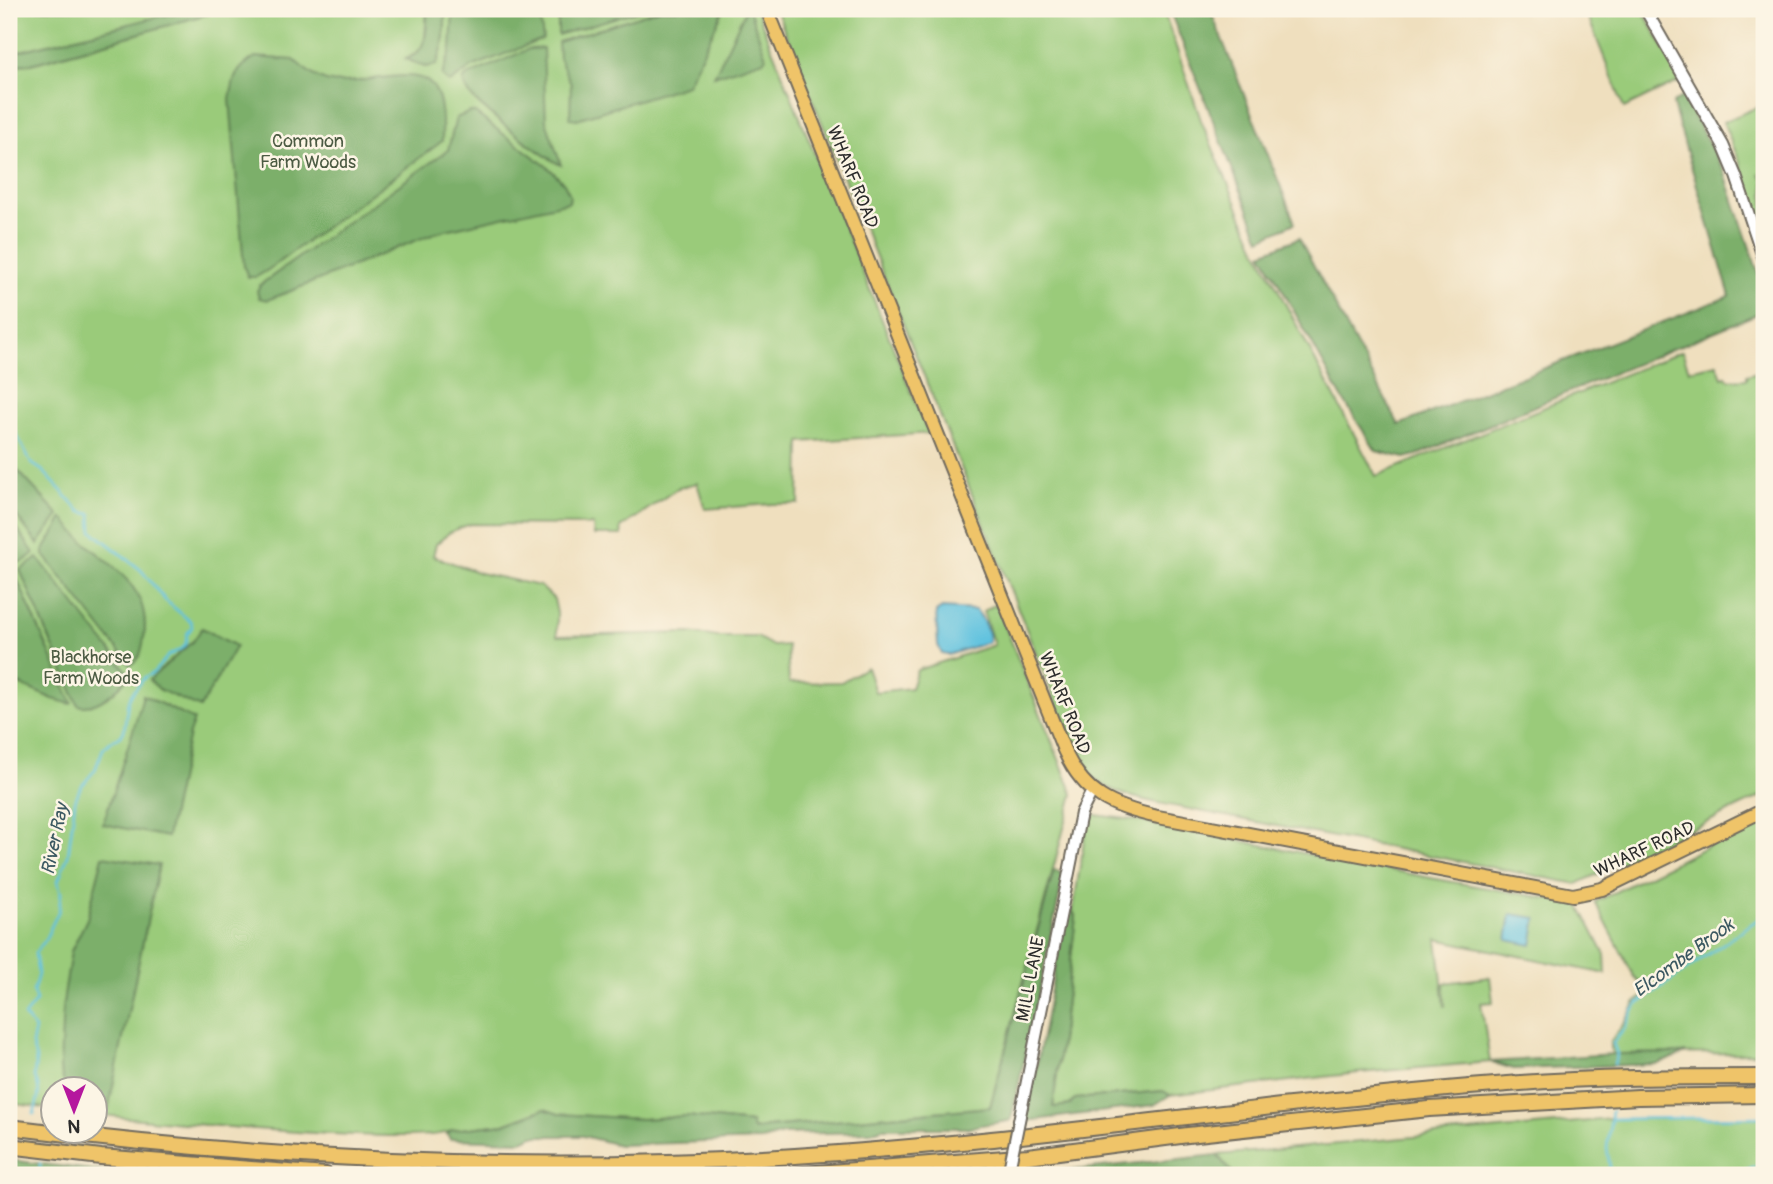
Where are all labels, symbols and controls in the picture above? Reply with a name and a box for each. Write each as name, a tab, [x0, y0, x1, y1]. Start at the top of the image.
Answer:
street label: WHARF ROAD	[822, 123, 884, 232]
park label: Common Farm Woods	[260, 130, 356, 174]
park label: Blackhorse Farm Woods	[43, 646, 139, 690]
street label: WHARF ROAD	[1034, 649, 1096, 758]
water label: River Ray	[36, 799, 75, 877]
street label: WHARF ROAD	[1590, 816, 1698, 883]
water label: Elcombe Brook	[1628, 912, 1740, 1002]
street label: MILL LANE	[1011, 935, 1050, 1023]
north arrow	[38, 1076, 108, 1146]
text: N	[67, 1114, 80, 1138]

